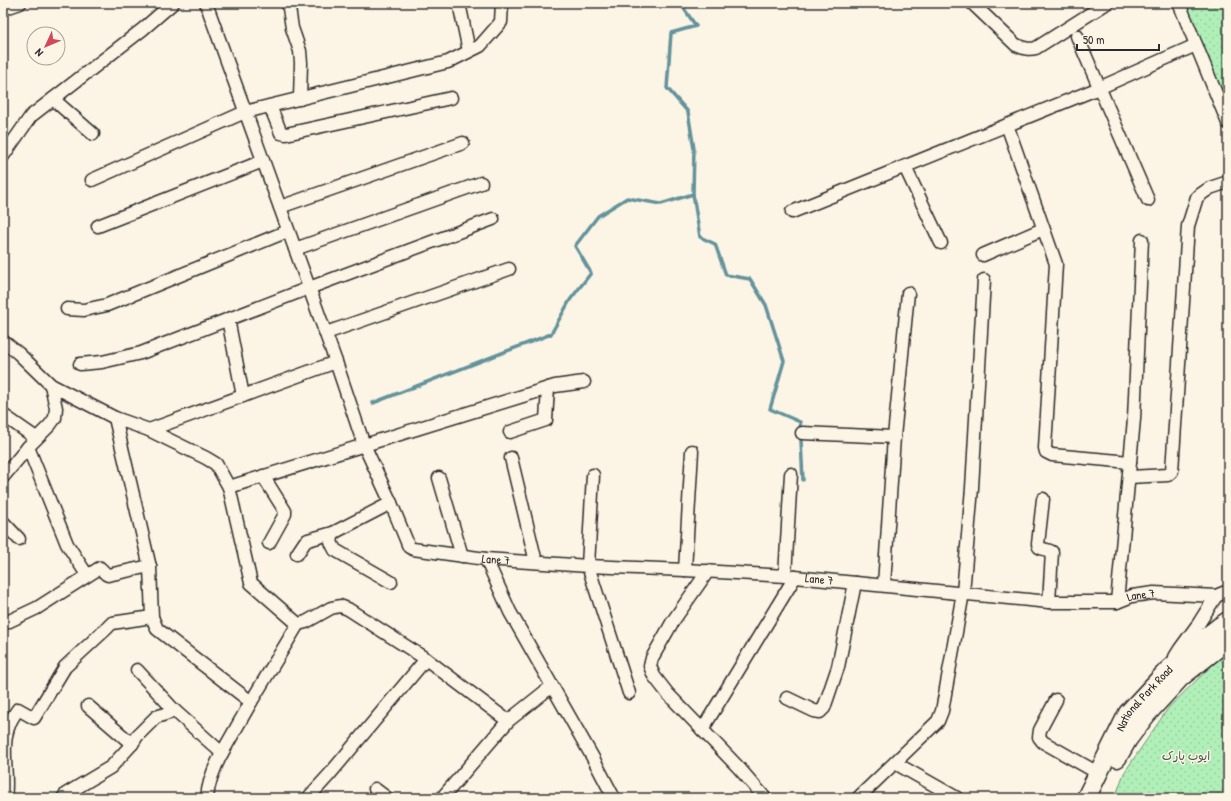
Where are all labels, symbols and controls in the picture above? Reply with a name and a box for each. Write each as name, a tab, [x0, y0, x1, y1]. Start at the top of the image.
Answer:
north arrow	[26, 26, 66, 66]
scale bar	[1077, 26, 1159, 52]
text: 50 m	[1083, 31, 1104, 48]
text: N	[32, 46, 46, 60]
street label: Lane 7	[481, 550, 511, 569]
street label: Lane 7	[804, 569, 834, 589]
street label: Lane 7	[1124, 584, 1156, 605]
street label: National Park Road	[1111, 661, 1176, 734]
park label: ایوب پارک	[1162, 747, 1210, 764]

